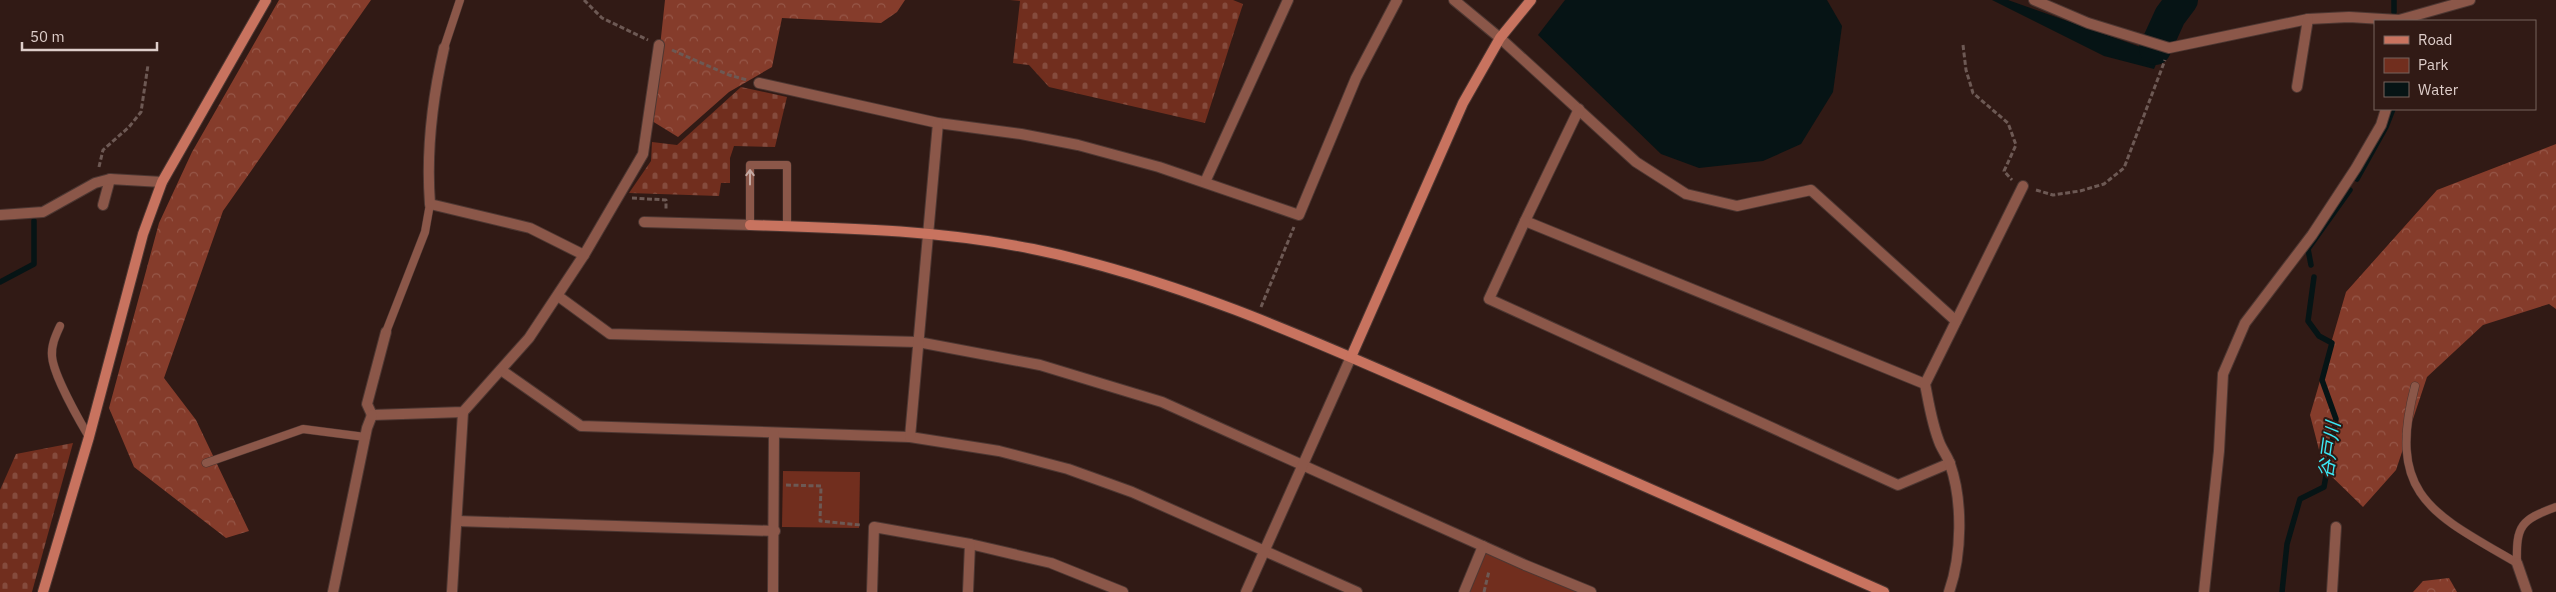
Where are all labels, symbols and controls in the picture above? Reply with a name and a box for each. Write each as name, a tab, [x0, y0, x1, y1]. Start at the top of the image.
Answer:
scale bar	[22, 20, 158, 52]
legend	[2374, 20, 2536, 110]
text: 50 m	[30, 27, 65, 46]
text: Road	[2418, 30, 2453, 49]
text: Park	[2418, 55, 2448, 74]
text: Water	[2418, 80, 2459, 99]
one-way arrow	[745, 169, 755, 185]
water label: 谷戸川	[2313, 418, 2345, 480]

